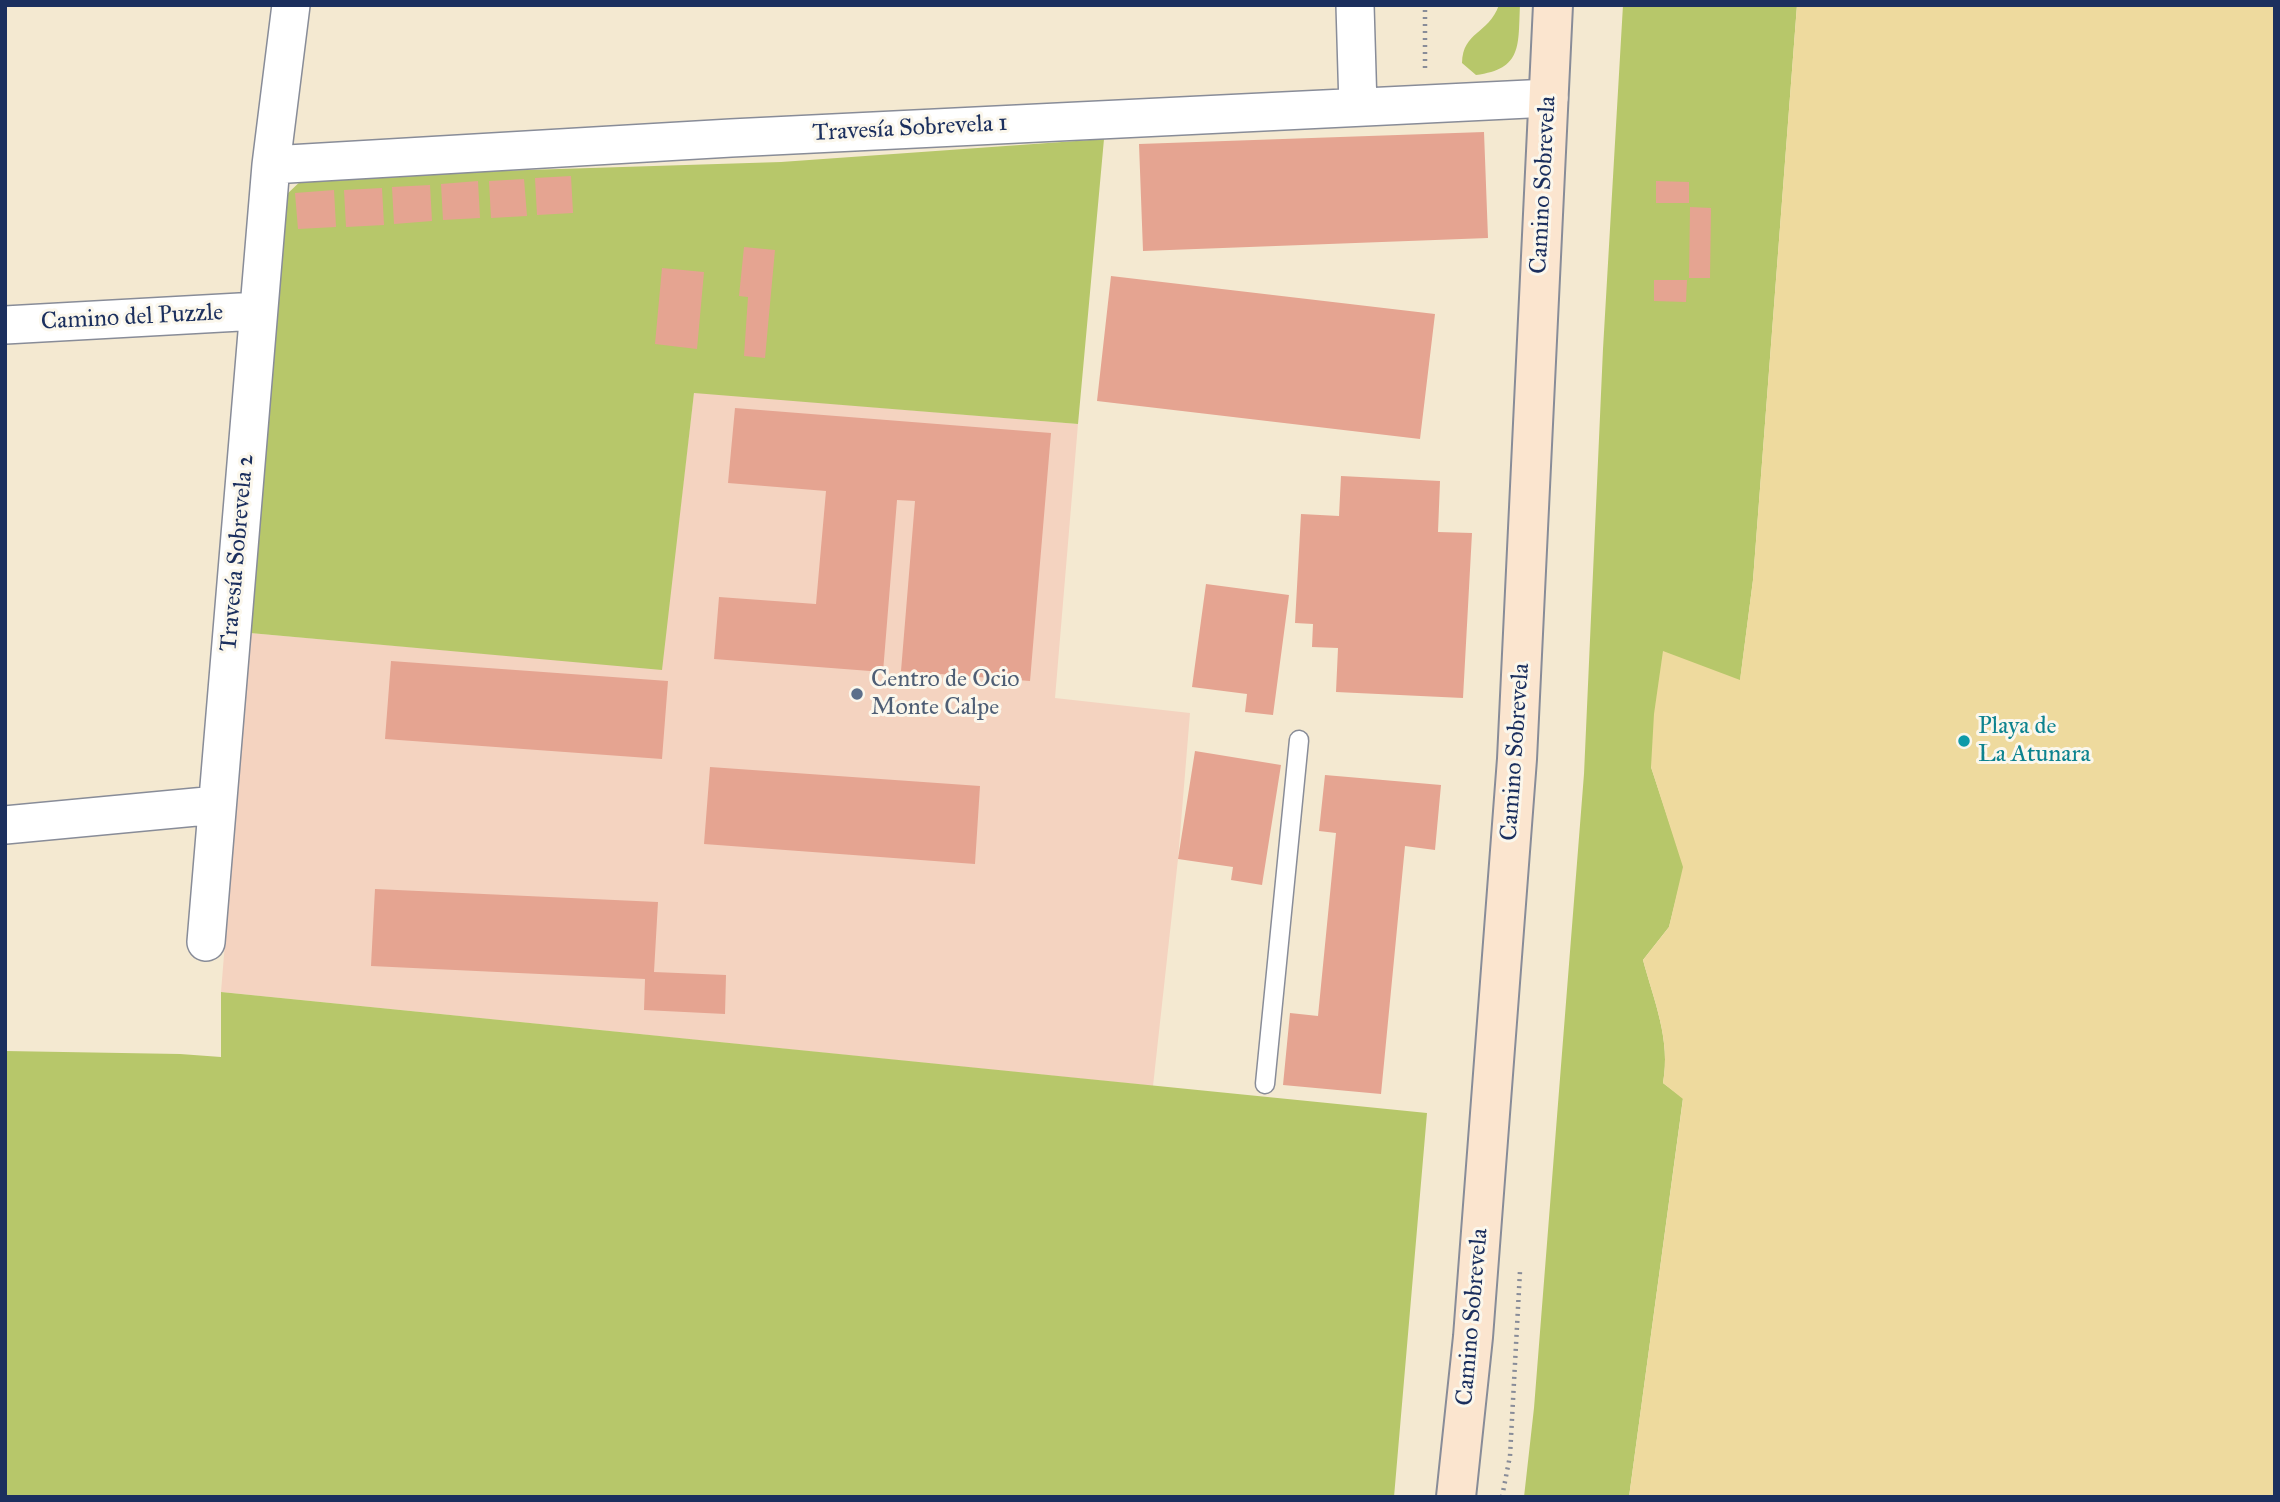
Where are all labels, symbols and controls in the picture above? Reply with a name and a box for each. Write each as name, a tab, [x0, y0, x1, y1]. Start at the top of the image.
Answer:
street label: Camino Sobrevela	[1525, 95, 1563, 275]
street label: Travesía Sobrevela 1	[812, 110, 1008, 148]
street label: Camino del Puzzle	[40, 299, 224, 337]
street label: Travesía Sobrevela 2	[215, 453, 261, 653]
street label: Camino Sobrevela	[1495, 662, 1537, 842]
place label: Centro de Ocio Monte Calpe	[871, 666, 1019, 722]
marker: Centro de Ocio Monte Calpe	[849, 686, 865, 702]
place label: Playa de La Atunara	[1978, 713, 2091, 769]
marker: Playa de La Atunara	[1956, 733, 1972, 749]
street label: Camino Sobrevela	[1451, 1227, 1495, 1407]

